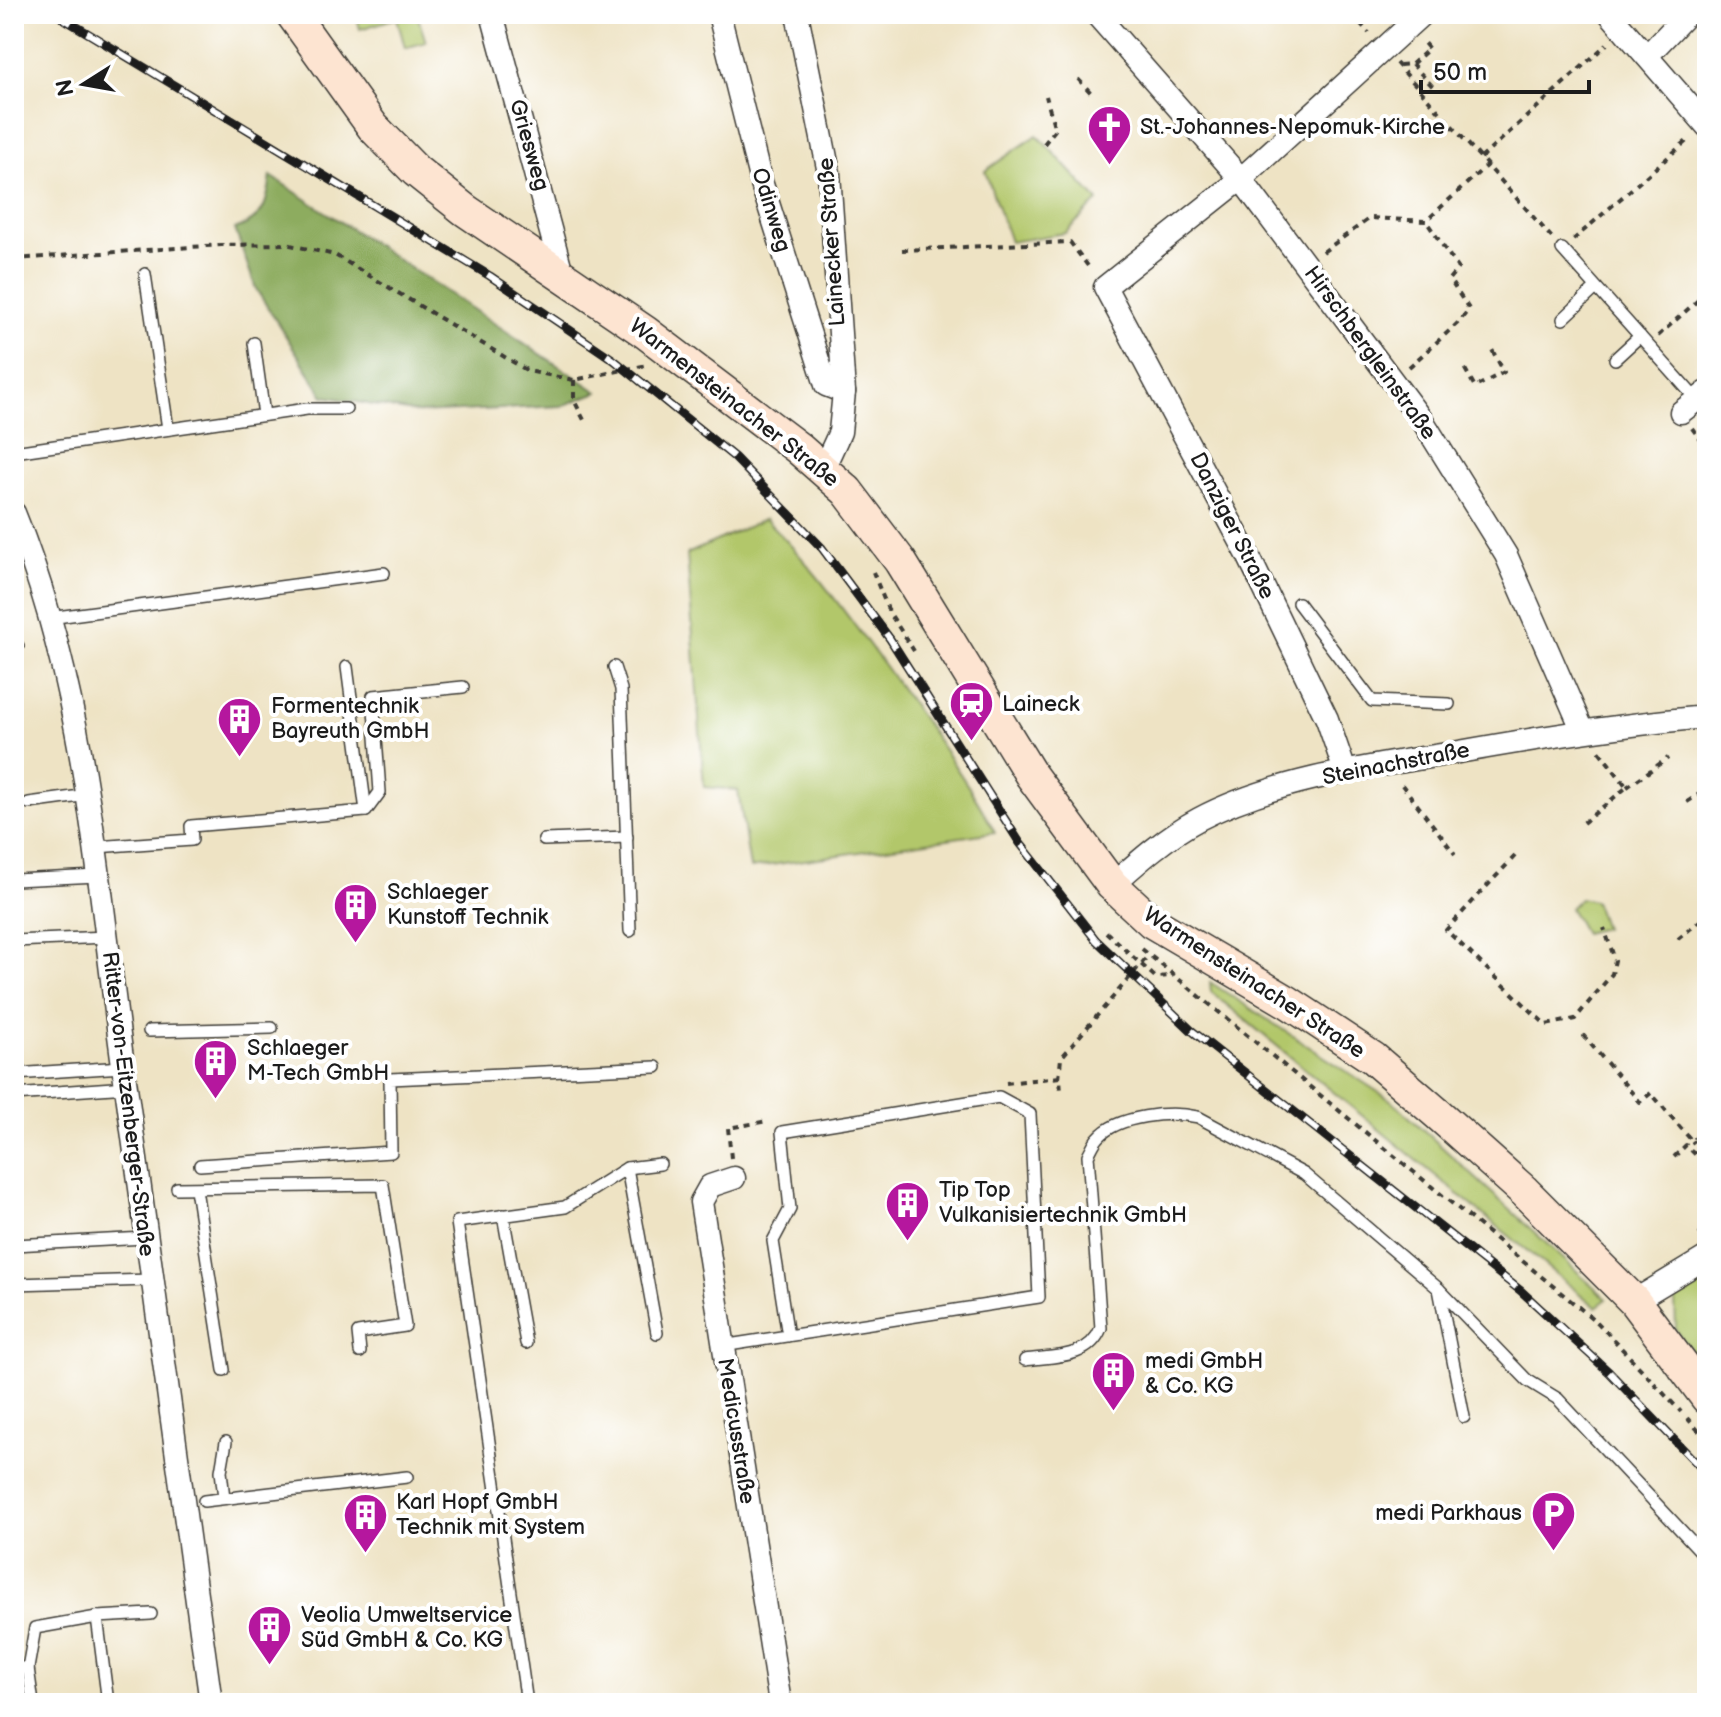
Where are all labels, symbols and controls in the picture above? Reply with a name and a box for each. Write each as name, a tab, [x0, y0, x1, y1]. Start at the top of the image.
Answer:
north arrow	[44, 44, 124, 124]
scale bar	[1421, 44, 1589, 94]
text: 50 m	[1433, 58, 1487, 87]
text: N	[51, 77, 81, 98]
street label: Griesweg	[503, 96, 555, 194]
church icon: St.-Johannes-Nepomuk-Kirche	[1085, 103, 1133, 166]
place label: St.-Johannes-Nepomuk-Kirche	[1140, 114, 1445, 141]
street label: Lainecker Straße	[813, 157, 851, 327]
street label: Odinweg	[745, 165, 797, 255]
street label: Hirschbergleinstraße	[1298, 261, 1442, 445]
street label: Warmensteinacher Straße	[624, 313, 844, 493]
street label: Danziger Straße	[1183, 448, 1281, 604]
station icon: Laineck	[947, 680, 995, 743]
place label: Laineck	[1002, 691, 1080, 718]
place label: Formentechnik Bayreuth GmbH	[271, 693, 430, 745]
building icon: Formentechnik Bayreuth GmbH	[216, 695, 264, 758]
street label: Steinachstraße	[1320, 737, 1472, 791]
place label: Schlaeger Kunstoff Technik	[387, 879, 548, 931]
building icon: Schlaeger Kunstoff Technik	[332, 881, 380, 944]
street label: Warmensteinacher Straße	[1138, 901, 1370, 1065]
street label: Ritter-von-Eitzenberger-Straße	[96, 950, 160, 1258]
place label: Schlaeger M-Tech GmbH	[247, 1035, 389, 1087]
building icon: Schlaeger M-Tech GmbH	[192, 1037, 240, 1100]
place label: Tip Top Vulkanisiertechnik GmbH	[939, 1177, 1187, 1229]
building icon: Tip Top Vulkanisiertechnik GmbH	[884, 1179, 932, 1242]
place label: medi GmbH & Co. KG	[1145, 1348, 1263, 1400]
building icon: medi GmbH & Co. KG	[1090, 1350, 1138, 1413]
street label: Medicusstraße	[711, 1356, 761, 1506]
place label: Karl Hopf GmbH Technik mit System	[396, 1489, 585, 1541]
parking icon: medi Parkhaus	[1529, 1489, 1577, 1552]
building icon: Karl Hopf GmbH Technik mit System	[341, 1491, 389, 1554]
place label: medi Parkhaus	[1375, 1500, 1522, 1527]
place label: Veolia Umweltservice Süd GmbH & Co. KG	[301, 1602, 512, 1654]
building icon: Veolia Umweltservice Süd GmbH & Co. KG	[246, 1604, 294, 1667]

